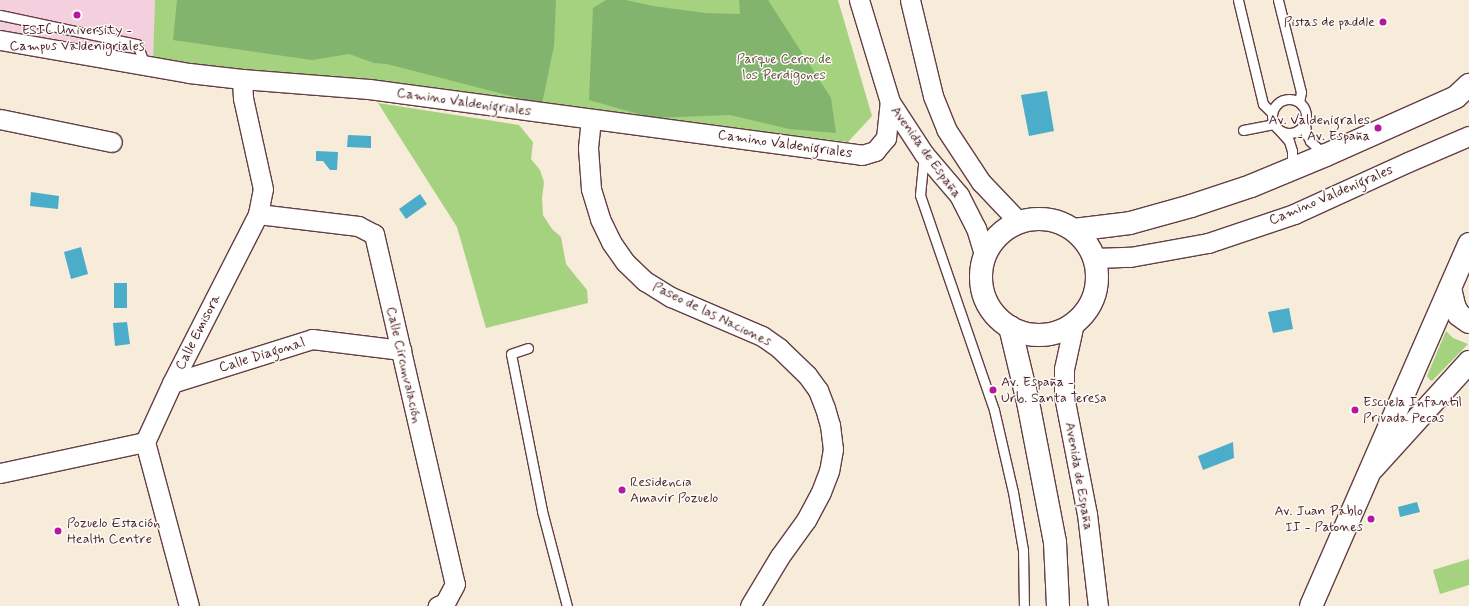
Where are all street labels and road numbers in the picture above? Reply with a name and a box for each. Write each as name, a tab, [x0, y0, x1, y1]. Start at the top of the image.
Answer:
street label: Camino Valdenigriales	[396, 84, 532, 120]
street label: Avenida de España	[887, 103, 965, 201]
street label: Camino Valdenigriales	[717, 126, 853, 162]
street label: Camino Valdenigrales	[1266, 161, 1396, 229]
street label: Paseo de las Naciones	[650, 278, 774, 350]
street label: Calle Emisora	[172, 292, 224, 372]
street label: Calle Circunvalación	[383, 306, 425, 424]
street label: Calle Diagonal	[218, 334, 306, 376]
street label: Avenida de España	[1061, 421, 1097, 531]

